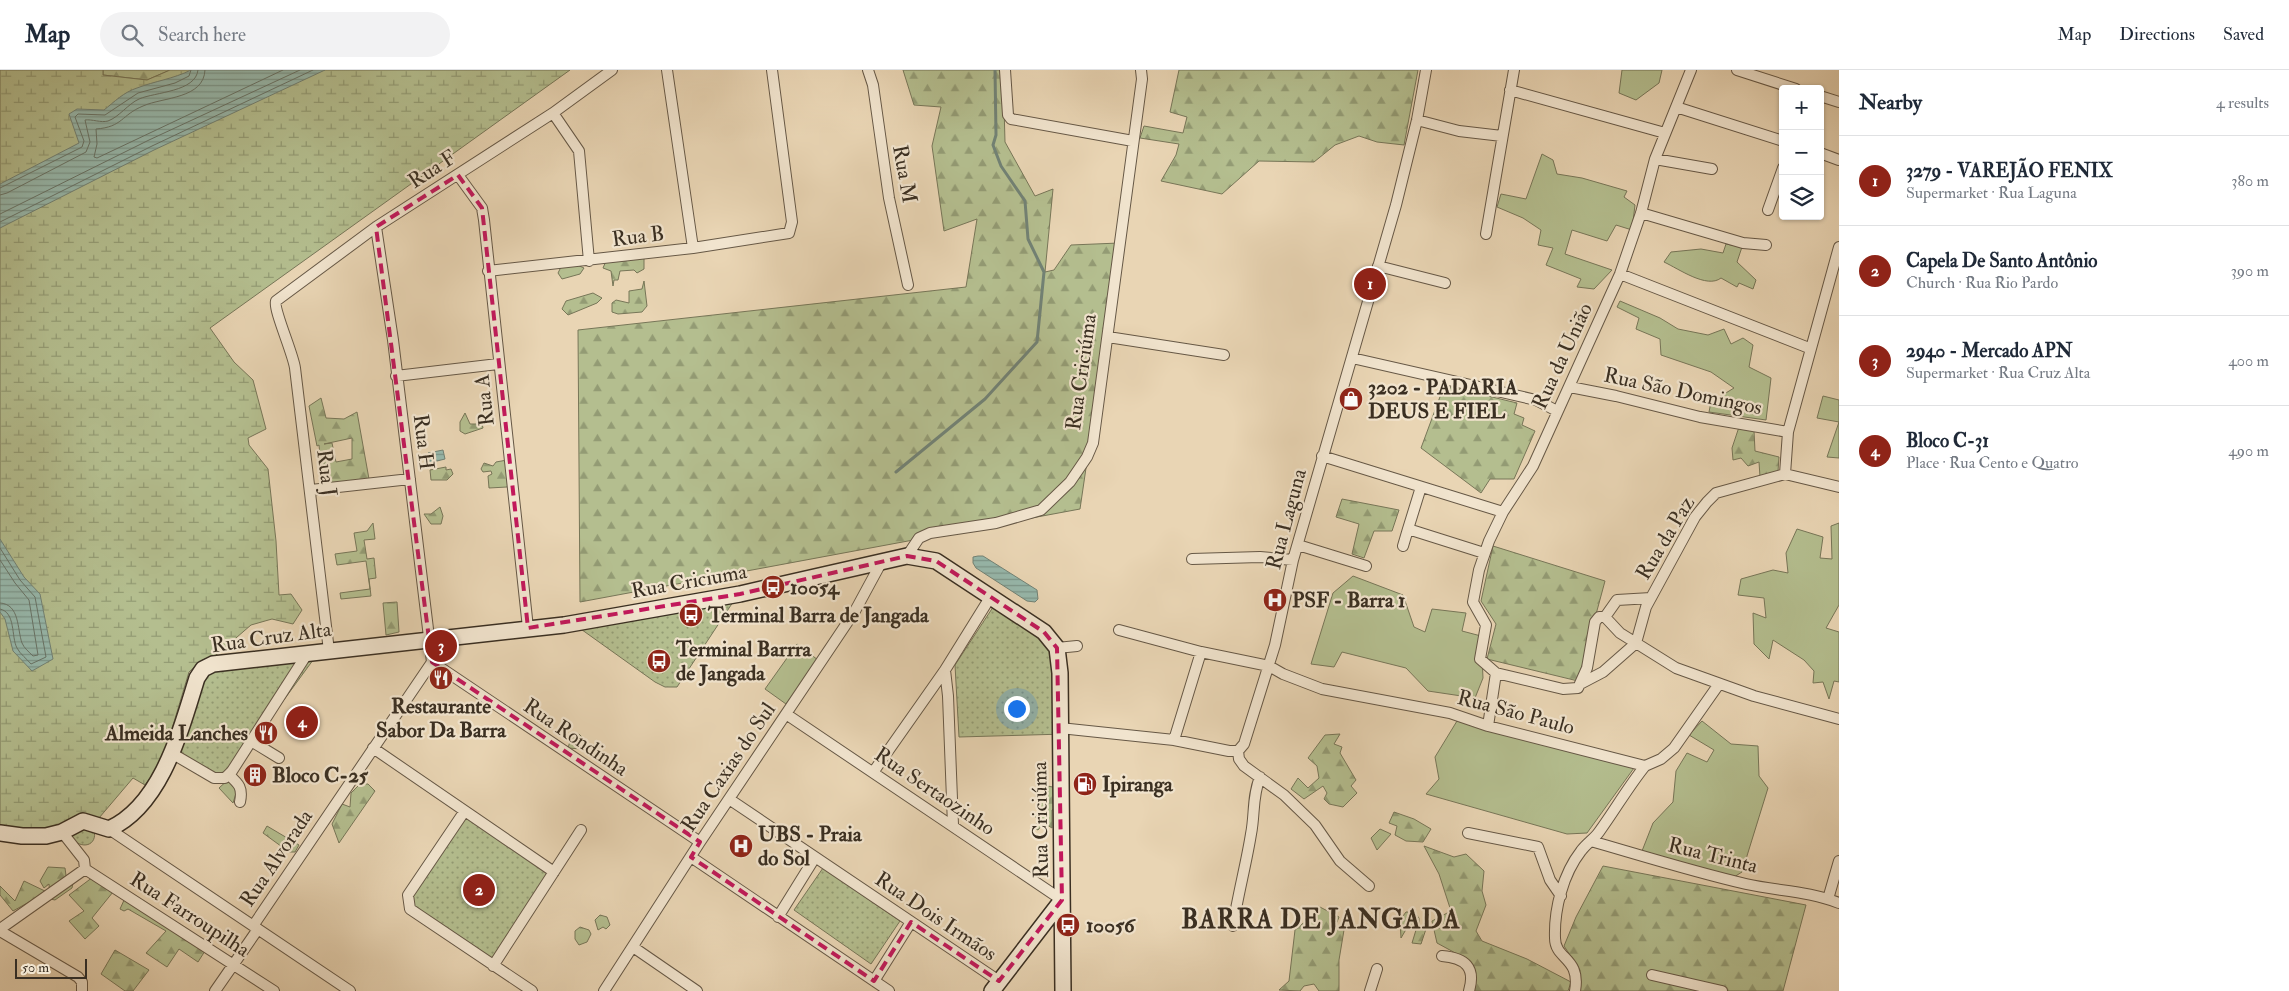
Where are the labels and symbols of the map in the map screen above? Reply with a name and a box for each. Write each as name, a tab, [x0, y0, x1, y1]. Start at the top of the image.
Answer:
street label: Rua M	[886, 143, 923, 206]
street label: Rua F	[403, 144, 461, 195]
street label: Rua B	[610, 220, 666, 253]
pin: 1	[1354, 265, 1386, 303]
street label: Rua da União	[1526, 299, 1599, 414]
street label: Rua Criciúma	[1060, 312, 1103, 432]
street label: Rua São Domingos	[1601, 362, 1765, 421]
street label: Rua A	[468, 373, 501, 427]
place label: 3202 - PADARIA DEUS E FIEL	[1368, 374, 1518, 425]
shop icon: 3202 - PADARIA DEUS E FIEL	[1338, 386, 1364, 412]
street label: Rua H	[407, 413, 440, 471]
street label: Rua J	[310, 448, 343, 498]
street label: Rua Laguna	[1260, 465, 1313, 573]
street label: Rua da Paz	[1630, 492, 1701, 585]
street label: Rua Criciuma	[629, 558, 749, 605]
bus stop icon: 10054	[760, 574, 786, 600]
place label: 10054	[790, 574, 841, 601]
hospital icon: PSF - Barra 1	[1262, 587, 1288, 613]
place label: PSF - Barra 1	[1292, 587, 1405, 614]
bus stop icon: Terminal Barra de Jangada	[678, 602, 704, 628]
place label: Terminal Barra de Jangada	[707, 602, 930, 629]
street label: Rua Cruz Alta	[209, 616, 333, 659]
pin: 3	[425, 627, 457, 665]
place label: Terminal Barrra de Jangada	[675, 636, 813, 687]
bus stop icon: Terminal Barrra de Jangada	[646, 648, 672, 674]
restaurant icon: Restaurante Sabor Da Barra	[428, 665, 454, 691]
street label: Rua São Paulo	[1454, 684, 1577, 741]
street label: Rua Rondinha	[518, 692, 634, 783]
place label: Restaurante Sabor Da Barra	[376, 693, 507, 744]
your location	[1004, 696, 1030, 722]
street label: Rua Caxias do Sul	[675, 697, 782, 837]
pin: 4	[286, 703, 318, 741]
place label: Almeida Lanches	[104, 720, 248, 747]
restaurant icon: Almeida Lanches	[253, 720, 279, 746]
street label: Rua Sertaozinho	[869, 741, 1000, 842]
street label: Rua Criciúma	[1026, 761, 1055, 879]
building icon: Bloco C-25	[242, 762, 268, 788]
place label: Bloco C-25	[272, 762, 369, 789]
fuel station icon: Ipiranga	[1072, 771, 1098, 797]
place label: Ipiranga	[1102, 771, 1174, 798]
street label: Rua Alvorada	[234, 804, 319, 912]
place label: UBS - Praia do Sol	[758, 821, 863, 872]
street label: Rua Trinta	[1665, 831, 1761, 880]
hospital icon: UBS - Praia do Sol	[728, 833, 754, 859]
street label: Rua Farroupilha	[125, 866, 255, 963]
street label: Rua Dois Irmãos	[869, 866, 1002, 967]
pin: 2	[463, 871, 495, 909]
district label: BARRA DE JANGADA	[1181, 904, 1461, 936]
bus stop icon: 10056	[1055, 912, 1081, 938]
place label: 10056	[1086, 912, 1136, 939]
scale bar	[15, 956, 88, 979]

